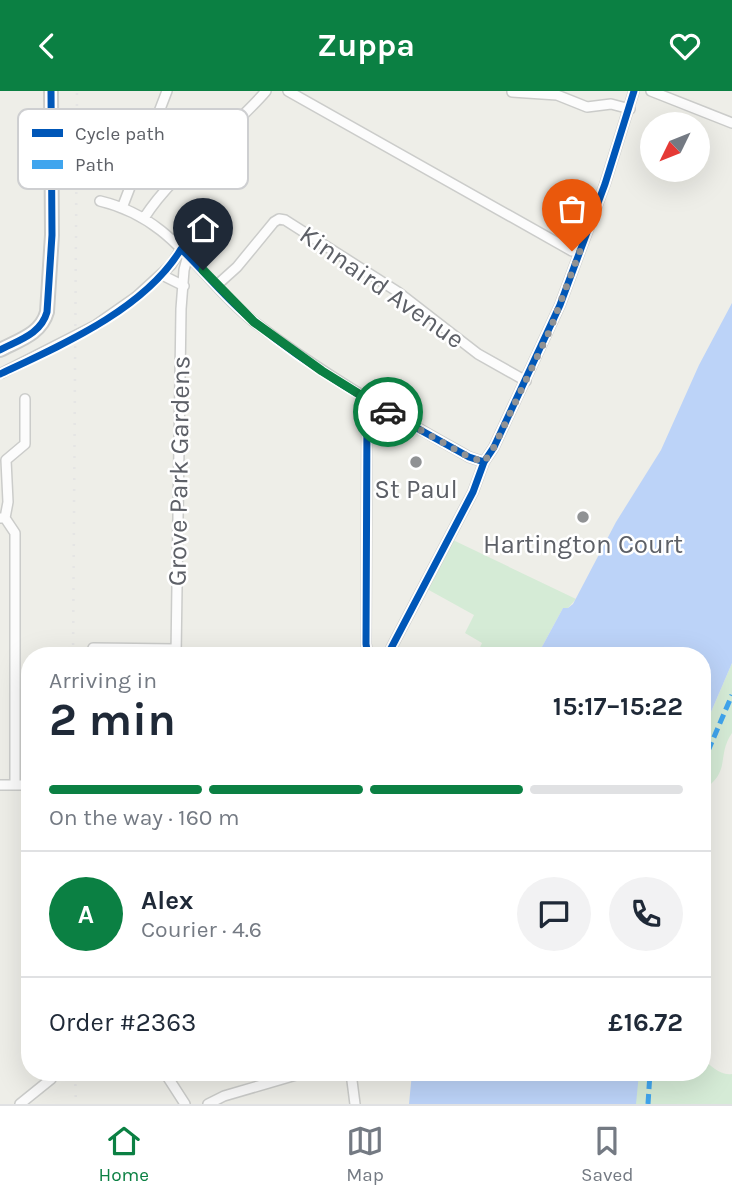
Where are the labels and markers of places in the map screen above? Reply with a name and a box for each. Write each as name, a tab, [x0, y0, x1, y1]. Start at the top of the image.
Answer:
pin	[542, 179, 602, 251]
pin	[173, 198, 233, 270]
marker: St Paul	[408, 454, 424, 470]
place label: St Paul	[374, 474, 458, 505]
marker: Hartington Court	[575, 509, 591, 525]
place label: Hartington Court	[483, 529, 683, 560]

